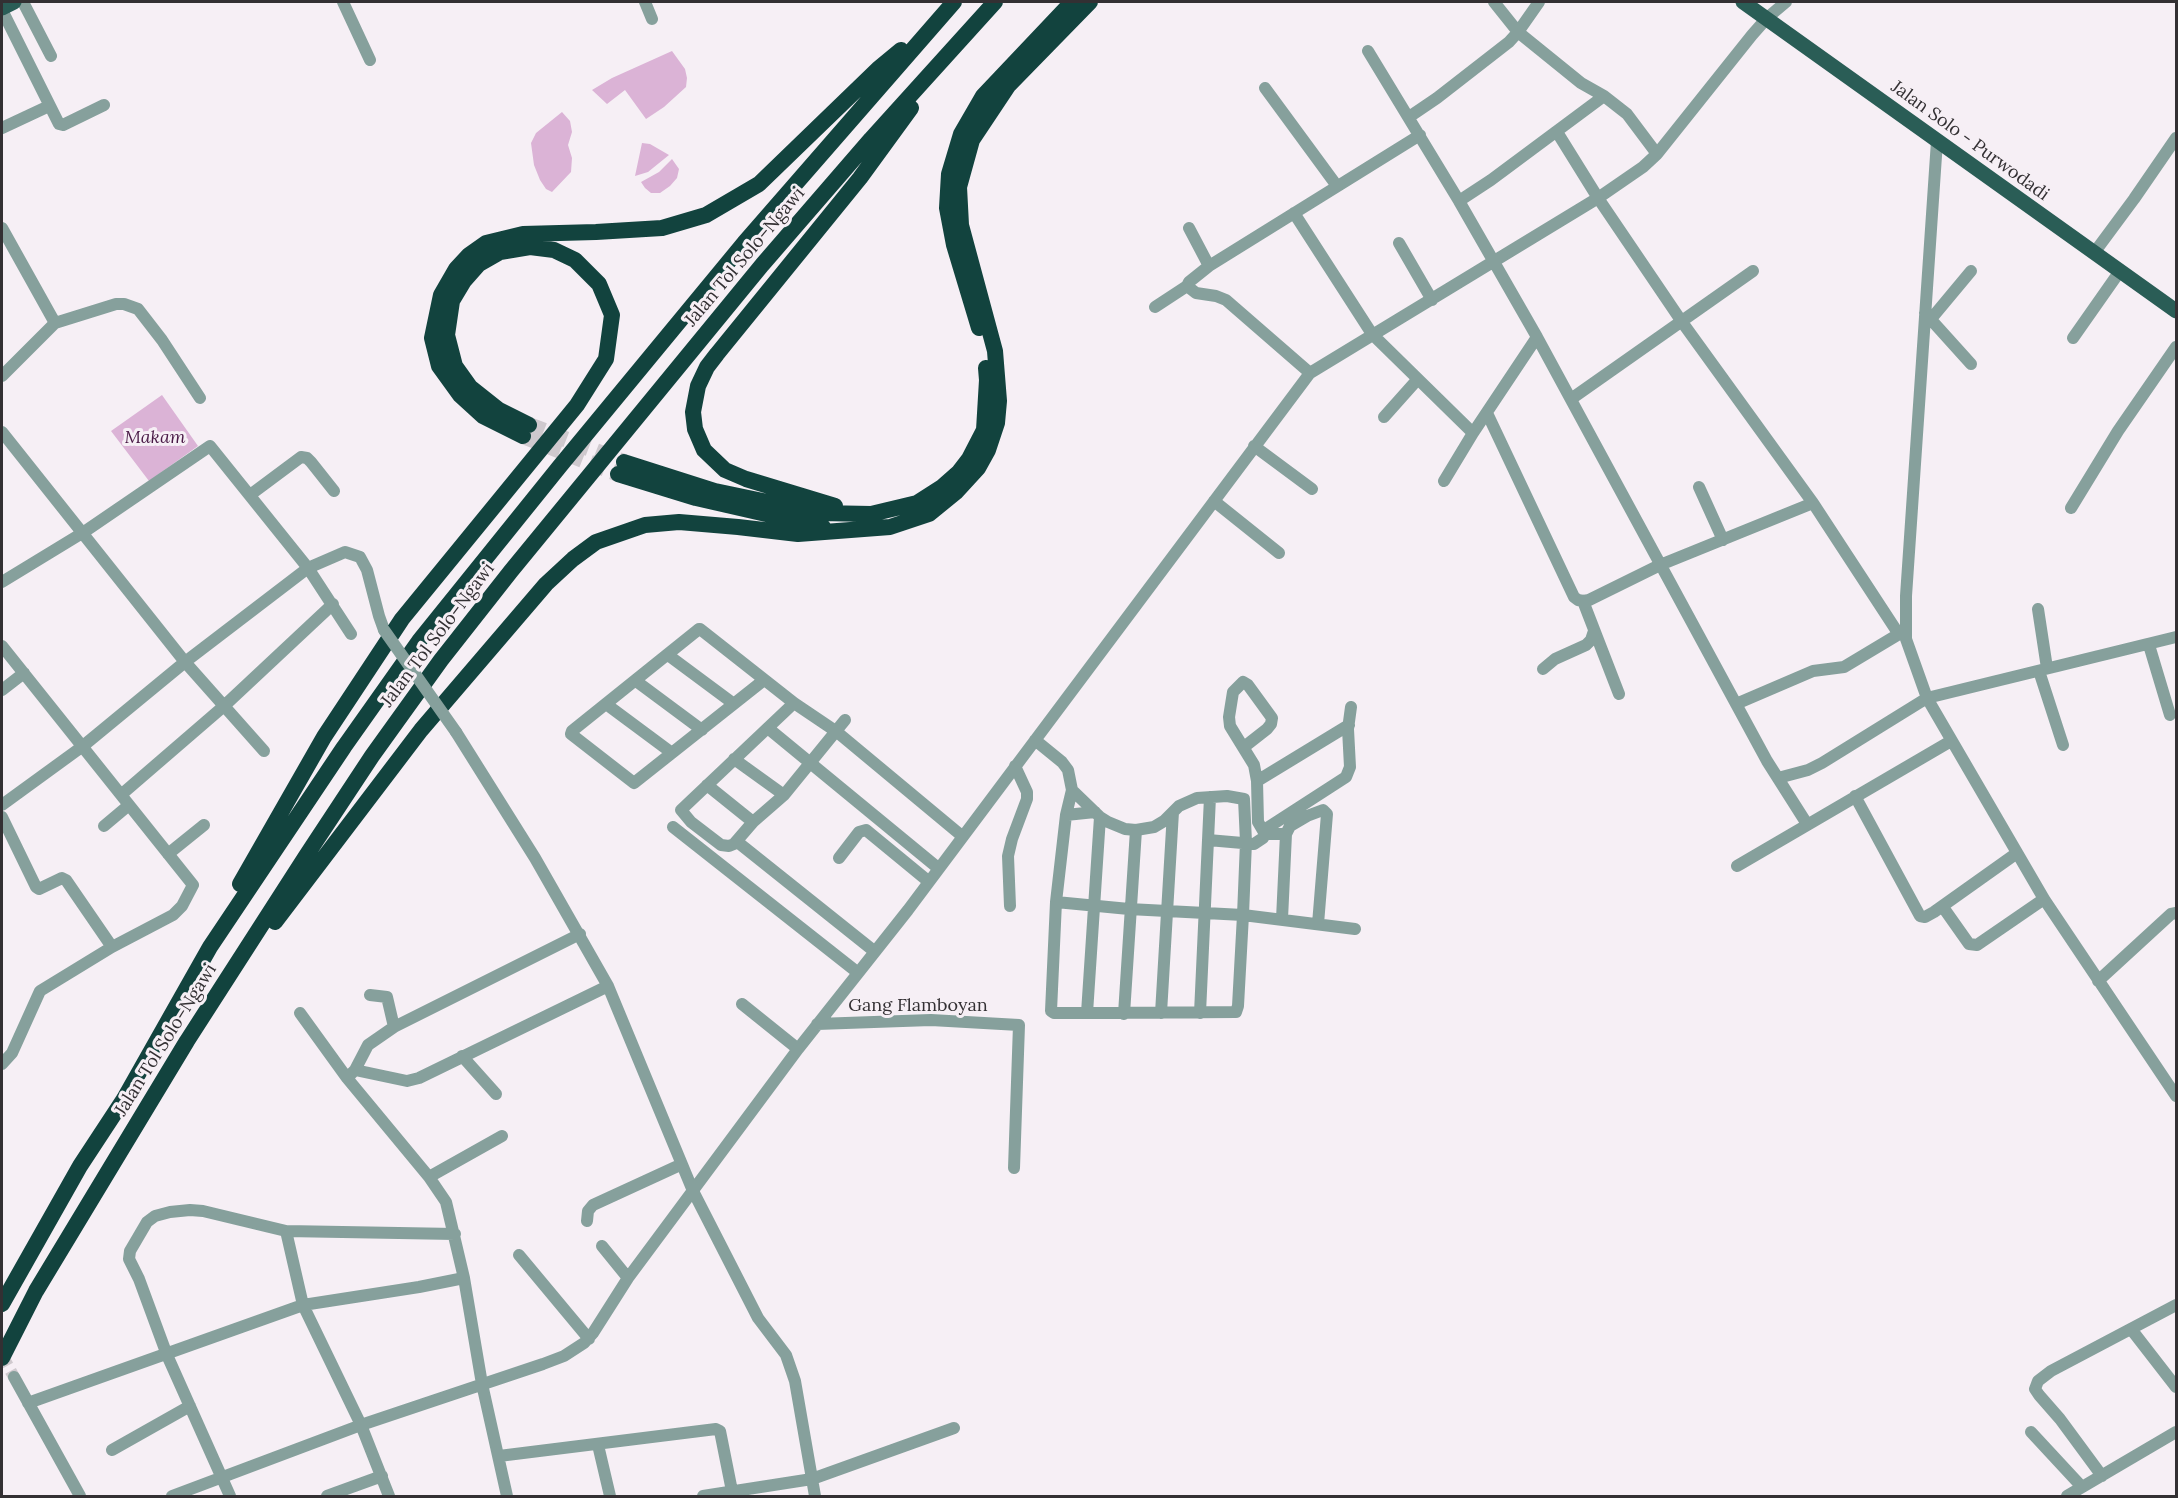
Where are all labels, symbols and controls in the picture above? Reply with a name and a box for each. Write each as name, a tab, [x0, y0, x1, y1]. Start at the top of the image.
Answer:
street label: Jalan Solo - Purwodadi	[1887, 76, 2053, 206]
street label: Jalan Tol Solo–Ngawi	[681, 183, 809, 331]
park label: Makam	[124, 427, 186, 449]
street label: Jalan Tol Solo–Ngawi	[377, 559, 499, 711]
street label: Jalan Tol Solo–Ngawi	[110, 960, 222, 1120]
street label: Gang Flamboyan	[848, 995, 988, 1017]

